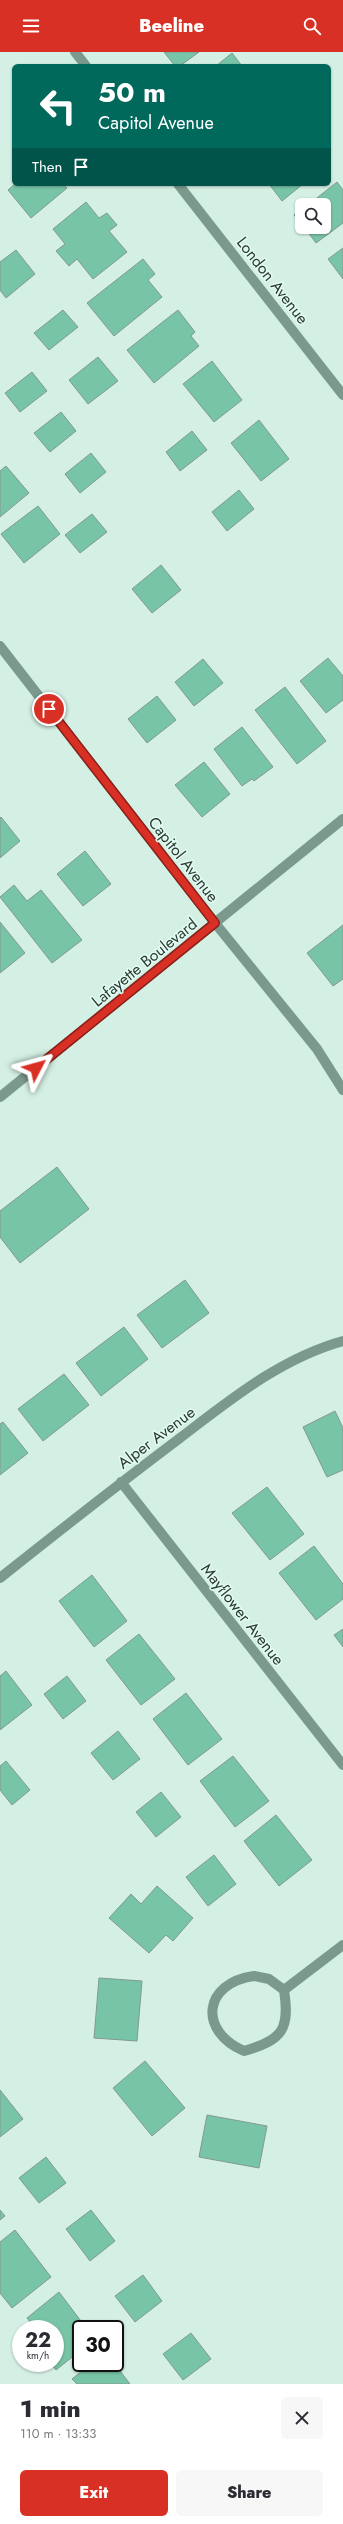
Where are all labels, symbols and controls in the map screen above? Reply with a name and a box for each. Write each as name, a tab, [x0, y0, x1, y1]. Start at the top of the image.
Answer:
text: Beeline	[139, 13, 204, 39]
icon: menu	[20, 15, 42, 37]
icon: search	[301, 15, 323, 37]
text: 50 m	[98, 72, 166, 113]
icon: left	[32, 80, 84, 132]
text: Capitol Avenue	[98, 110, 214, 136]
text: Then	[32, 156, 62, 178]
icon: arrive	[70, 156, 92, 178]
map controls	[295, 198, 331, 234]
button: search	[295, 198, 331, 234]
street label: London Avenue	[231, 232, 314, 329]
pin	[32, 692, 66, 726]
icon: arrive	[38, 698, 60, 720]
street label: Capitol Avenue	[143, 812, 224, 907]
street label: Lafayette Boulevard	[87, 913, 202, 1012]
position arrow	[15, 1047, 57, 1089]
street label: Alper Avenue	[113, 1401, 200, 1474]
street label: Mayflower Avenue	[196, 1559, 290, 1670]
speed limit sign: 30	[72, 2320, 124, 2372]
text: 22	[25, 2326, 51, 2355]
text: km/h	[27, 2348, 49, 2363]
text: 1 min	[20, 2391, 81, 2426]
button: close	[281, 2397, 323, 2439]
text: 110 m · 13:33	[20, 2424, 96, 2443]
button: Exit	[20, 2470, 168, 2516]
button: Share	[176, 2470, 323, 2516]

